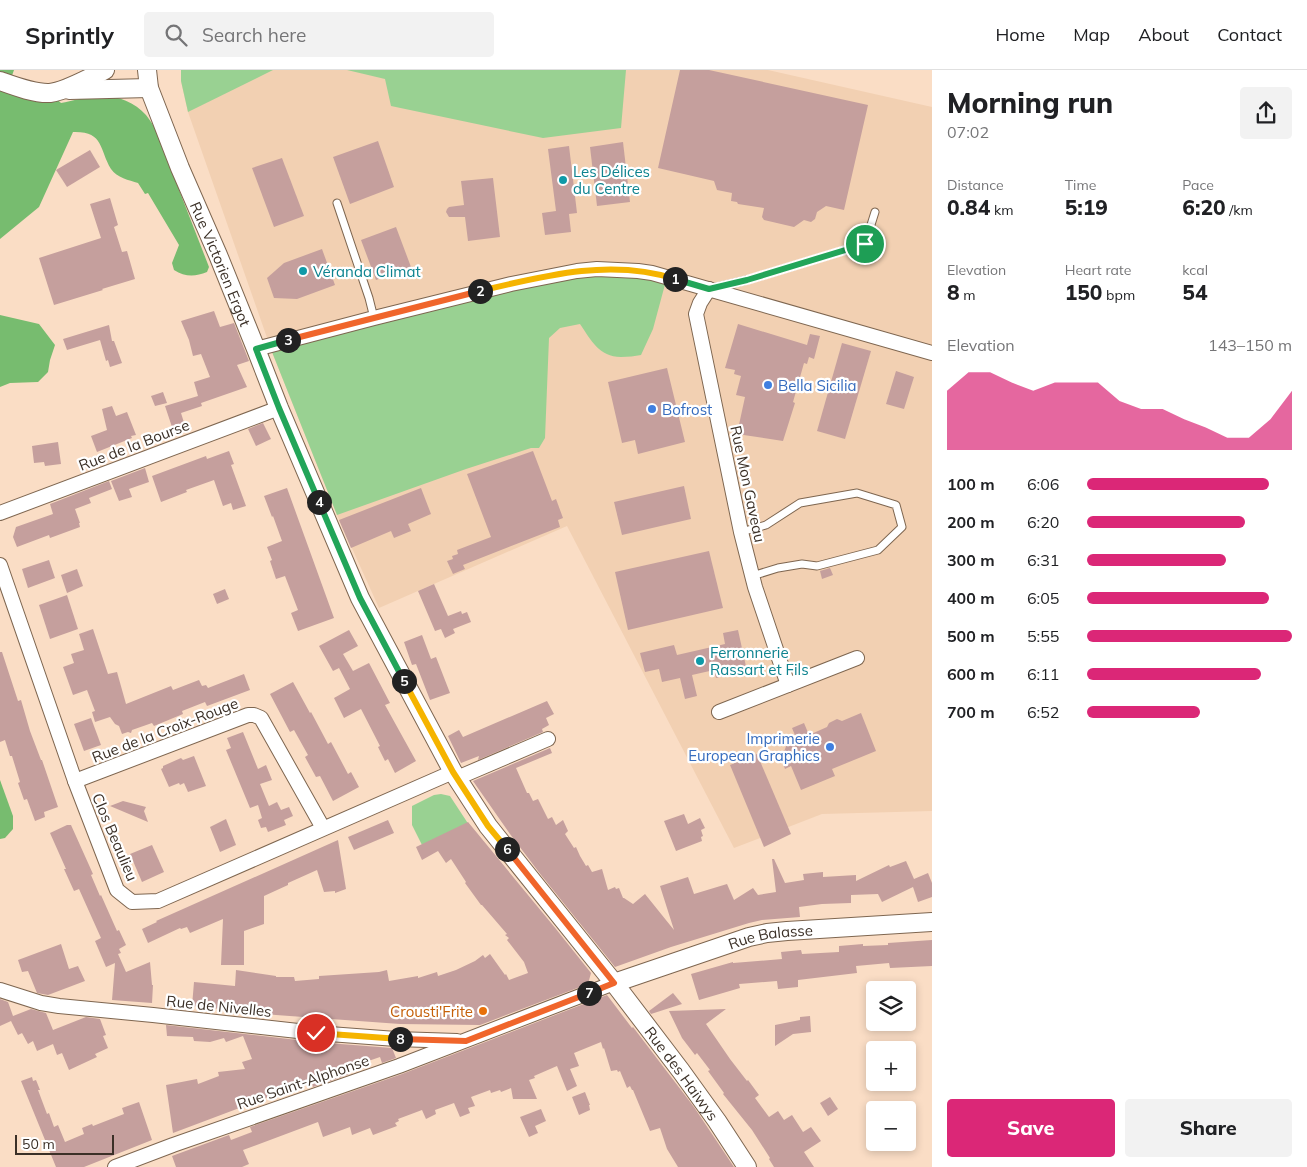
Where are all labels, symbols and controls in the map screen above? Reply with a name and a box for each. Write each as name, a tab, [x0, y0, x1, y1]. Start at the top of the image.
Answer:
search box	[144, 12, 494, 57]
text: Sprintly	[25, 20, 114, 50]
icon: search	[162, 21, 190, 49]
text: Search here	[202, 23, 306, 47]
text: Home	[995, 23, 1045, 46]
text: Map	[1073, 23, 1110, 46]
text: About	[1138, 23, 1189, 46]
text: Contact	[1217, 23, 1282, 46]
text: Morning run	[947, 85, 1113, 120]
button: share	[1240, 87, 1292, 139]
text: 07:02	[947, 122, 989, 142]
place label: Les Délices du Centre	[573, 162, 650, 198]
marker: Les Délices du Centre	[557, 174, 569, 186]
text: Distance	[947, 176, 1004, 194]
text: Time	[1065, 176, 1096, 194]
text: Pace	[1182, 176, 1214, 194]
text: 0.84	[947, 194, 990, 220]
text: 5:19	[1065, 194, 1108, 220]
text: 6:20	[1182, 194, 1226, 220]
street label: Rue Victorien Ergot	[186, 198, 255, 329]
text: km	[990, 201, 1013, 219]
text: /km	[1226, 201, 1253, 219]
pin	[844, 223, 886, 265]
icon: arrive	[851, 230, 879, 258]
text: Elevation	[947, 261, 1006, 279]
text: Heart rate	[1065, 261, 1131, 279]
text: kcal	[1182, 261, 1208, 279]
place label: Véranda Climat	[313, 262, 421, 281]
marker: Véranda Climat	[297, 265, 309, 277]
pin: 1	[662, 266, 688, 292]
text: 1	[671, 270, 680, 288]
pin: 2	[468, 278, 492, 304]
text: 8	[947, 279, 960, 305]
text: 150	[1065, 279, 1102, 305]
text: 54	[1182, 279, 1208, 305]
text: 2	[476, 282, 485, 300]
text: m	[960, 286, 976, 304]
text: bpm	[1102, 286, 1135, 304]
pin: 3	[276, 328, 300, 352]
text: 3	[284, 331, 293, 349]
text: Elevation	[947, 335, 1015, 355]
text: 143–150 m	[1208, 335, 1292, 355]
place label: Bella Sicilia	[778, 376, 856, 395]
marker: Bella Sicilia	[762, 379, 774, 391]
place label: Bofrost	[662, 400, 712, 419]
marker: Bofrost	[646, 403, 658, 415]
street label: Rue de la Bourse	[76, 415, 192, 475]
street label: Rue Mon Gaveau	[726, 424, 770, 544]
text: 100 m	[947, 474, 995, 494]
text: 6:06	[1027, 474, 1059, 494]
pin: 4	[306, 490, 332, 514]
text: 4	[315, 493, 324, 511]
text: 200 m	[947, 512, 995, 532]
text: 6:20	[1027, 512, 1059, 532]
text: 300 m	[947, 550, 995, 570]
text: 6:31	[1027, 550, 1059, 570]
text: 400 m	[947, 588, 995, 608]
text: 6:05	[1027, 588, 1059, 608]
text: 500 m	[947, 626, 995, 646]
text: 5:55	[1027, 626, 1059, 646]
place label: Ferronnerie Rassart et Fils	[710, 643, 809, 679]
marker: Ferronnerie Rassart et Fils	[694, 655, 706, 667]
text: 600 m	[947, 664, 995, 684]
text: 6:11	[1027, 664, 1059, 684]
pin: 5	[392, 668, 416, 694]
text: 5	[400, 672, 409, 690]
street label: Rue de la Croix-Rouge	[89, 693, 241, 767]
text: 700 m	[947, 702, 995, 722]
text: 6:52	[1027, 702, 1059, 722]
place label: Imprimerie European Graphics	[688, 729, 820, 765]
marker: Imprimerie European Graphics	[824, 741, 836, 753]
street label: Clos Beaulieu	[88, 790, 142, 884]
pin: 6	[494, 836, 520, 862]
text: 6	[503, 840, 512, 858]
street label: Rue Balasse	[725, 920, 813, 953]
pin: 7	[576, 980, 602, 1006]
map controls	[866, 981, 916, 1151]
button: layers	[866, 981, 916, 1031]
text: 7	[585, 984, 594, 1002]
street label: Rue de Nivelles	[165, 991, 273, 1021]
place label: Crousti'Frite	[390, 1002, 473, 1021]
marker: Crousti'Frite	[477, 1005, 489, 1017]
pin	[295, 1012, 337, 1054]
icon: check	[302, 1019, 330, 1047]
street label: Rue des Haiwys	[641, 1022, 723, 1124]
pin: 8	[388, 1026, 412, 1052]
text: 8	[396, 1030, 405, 1048]
button: +	[866, 1041, 916, 1091]
street label: Rue Saint-Alphonse	[234, 1050, 372, 1114]
button: Save	[947, 1099, 1115, 1157]
button: Share	[1125, 1099, 1292, 1157]
button: −	[866, 1101, 916, 1151]
scale bar	[15, 1132, 114, 1155]
text: 50 m	[22, 1135, 55, 1153]

